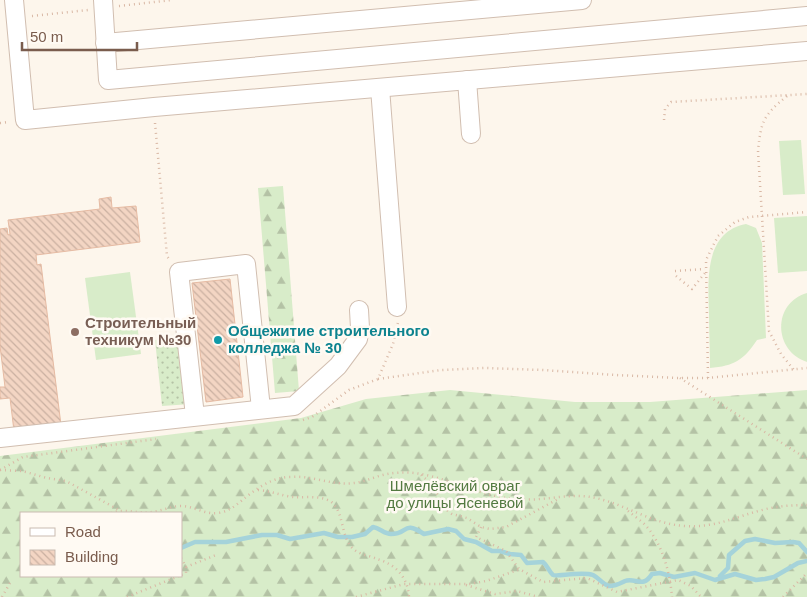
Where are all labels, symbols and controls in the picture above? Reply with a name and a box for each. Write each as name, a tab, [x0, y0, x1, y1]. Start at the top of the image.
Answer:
scale bar	[22, 20, 138, 52]
text: 50 m	[30, 28, 63, 45]
place label: Строительный техникум №30	[85, 314, 196, 348]
place label: Общежитие строительного колледжа № 30	[228, 322, 430, 356]
marker: Строительный техникум №30	[69, 326, 81, 338]
marker: Общежитие строительного колледжа № 30	[212, 334, 224, 346]
park label: Шмелёвский овраг до улицы Ясеневой	[387, 477, 523, 511]
legend	[20, 512, 182, 577]
text: Road	[65, 523, 101, 540]
text: Building	[65, 548, 118, 565]

